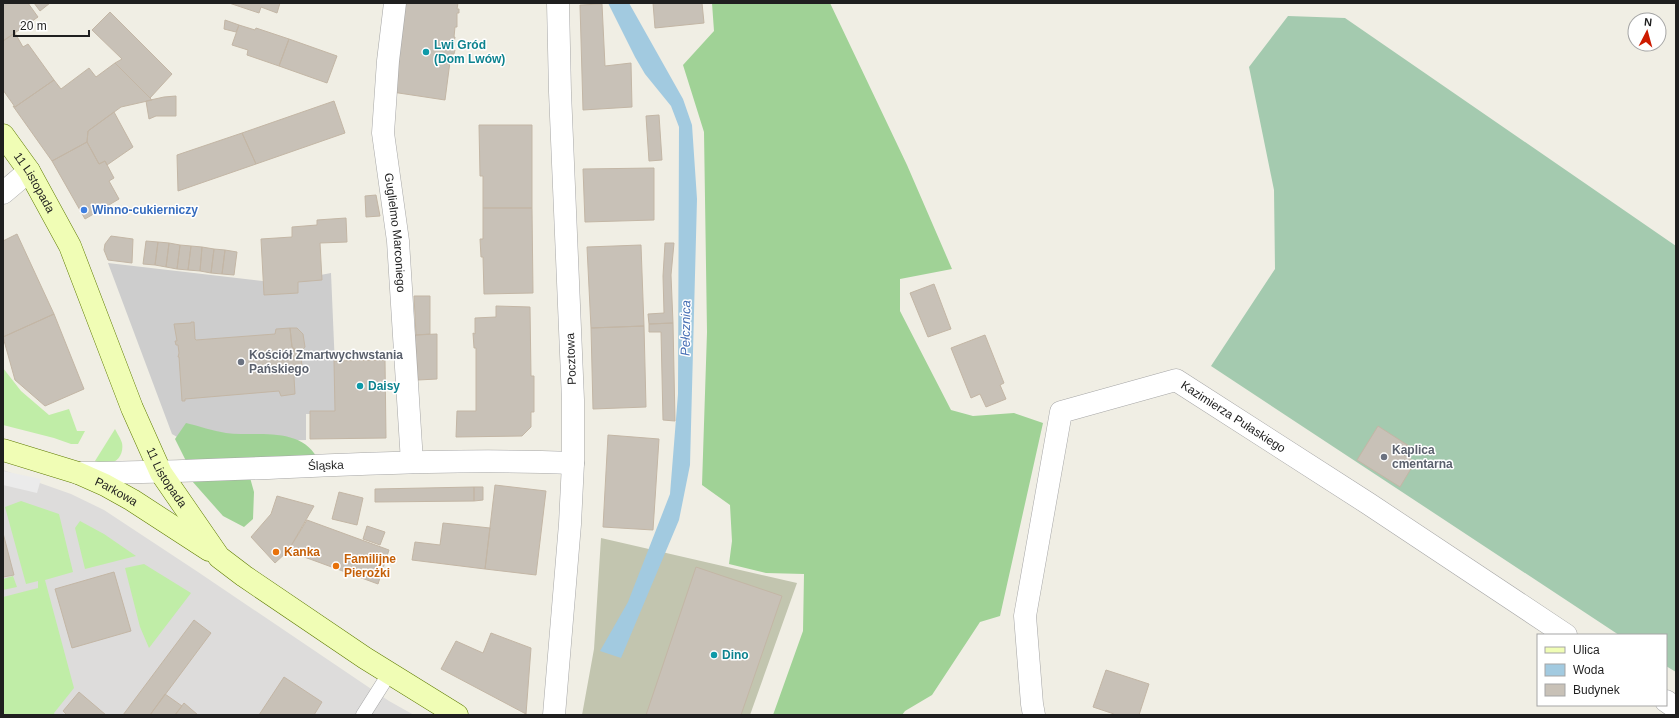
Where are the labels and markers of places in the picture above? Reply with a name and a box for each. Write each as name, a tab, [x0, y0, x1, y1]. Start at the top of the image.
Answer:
place label: Lwi Gród (Dom Lwów)	[434, 38, 505, 66]
marker: Lwi Gród (Dom Lwów)	[421, 47, 431, 57]
place label: Winno-cukierniczy	[92, 203, 198, 217]
marker: Winno-cukierniczy	[79, 205, 89, 215]
place label: Kościół Zmartwychwstania Pańskiego	[249, 348, 403, 376]
marker: Kościół Zmartwychwstania Pańskiego	[236, 357, 246, 367]
place label: Daisy	[368, 379, 400, 393]
marker: Daisy	[355, 381, 365, 391]
place label: Kaplica cmentarna	[1392, 443, 1453, 471]
marker: Kaplica cmentarna	[1379, 452, 1389, 462]
place label: Kanka	[284, 545, 320, 559]
marker: Kanka	[271, 547, 281, 557]
place label: Familijne Pierożki	[344, 552, 396, 580]
marker: Familijne Pierożki	[331, 561, 341, 571]
place label: Dino	[722, 648, 749, 662]
marker: Dino	[709, 650, 719, 660]

